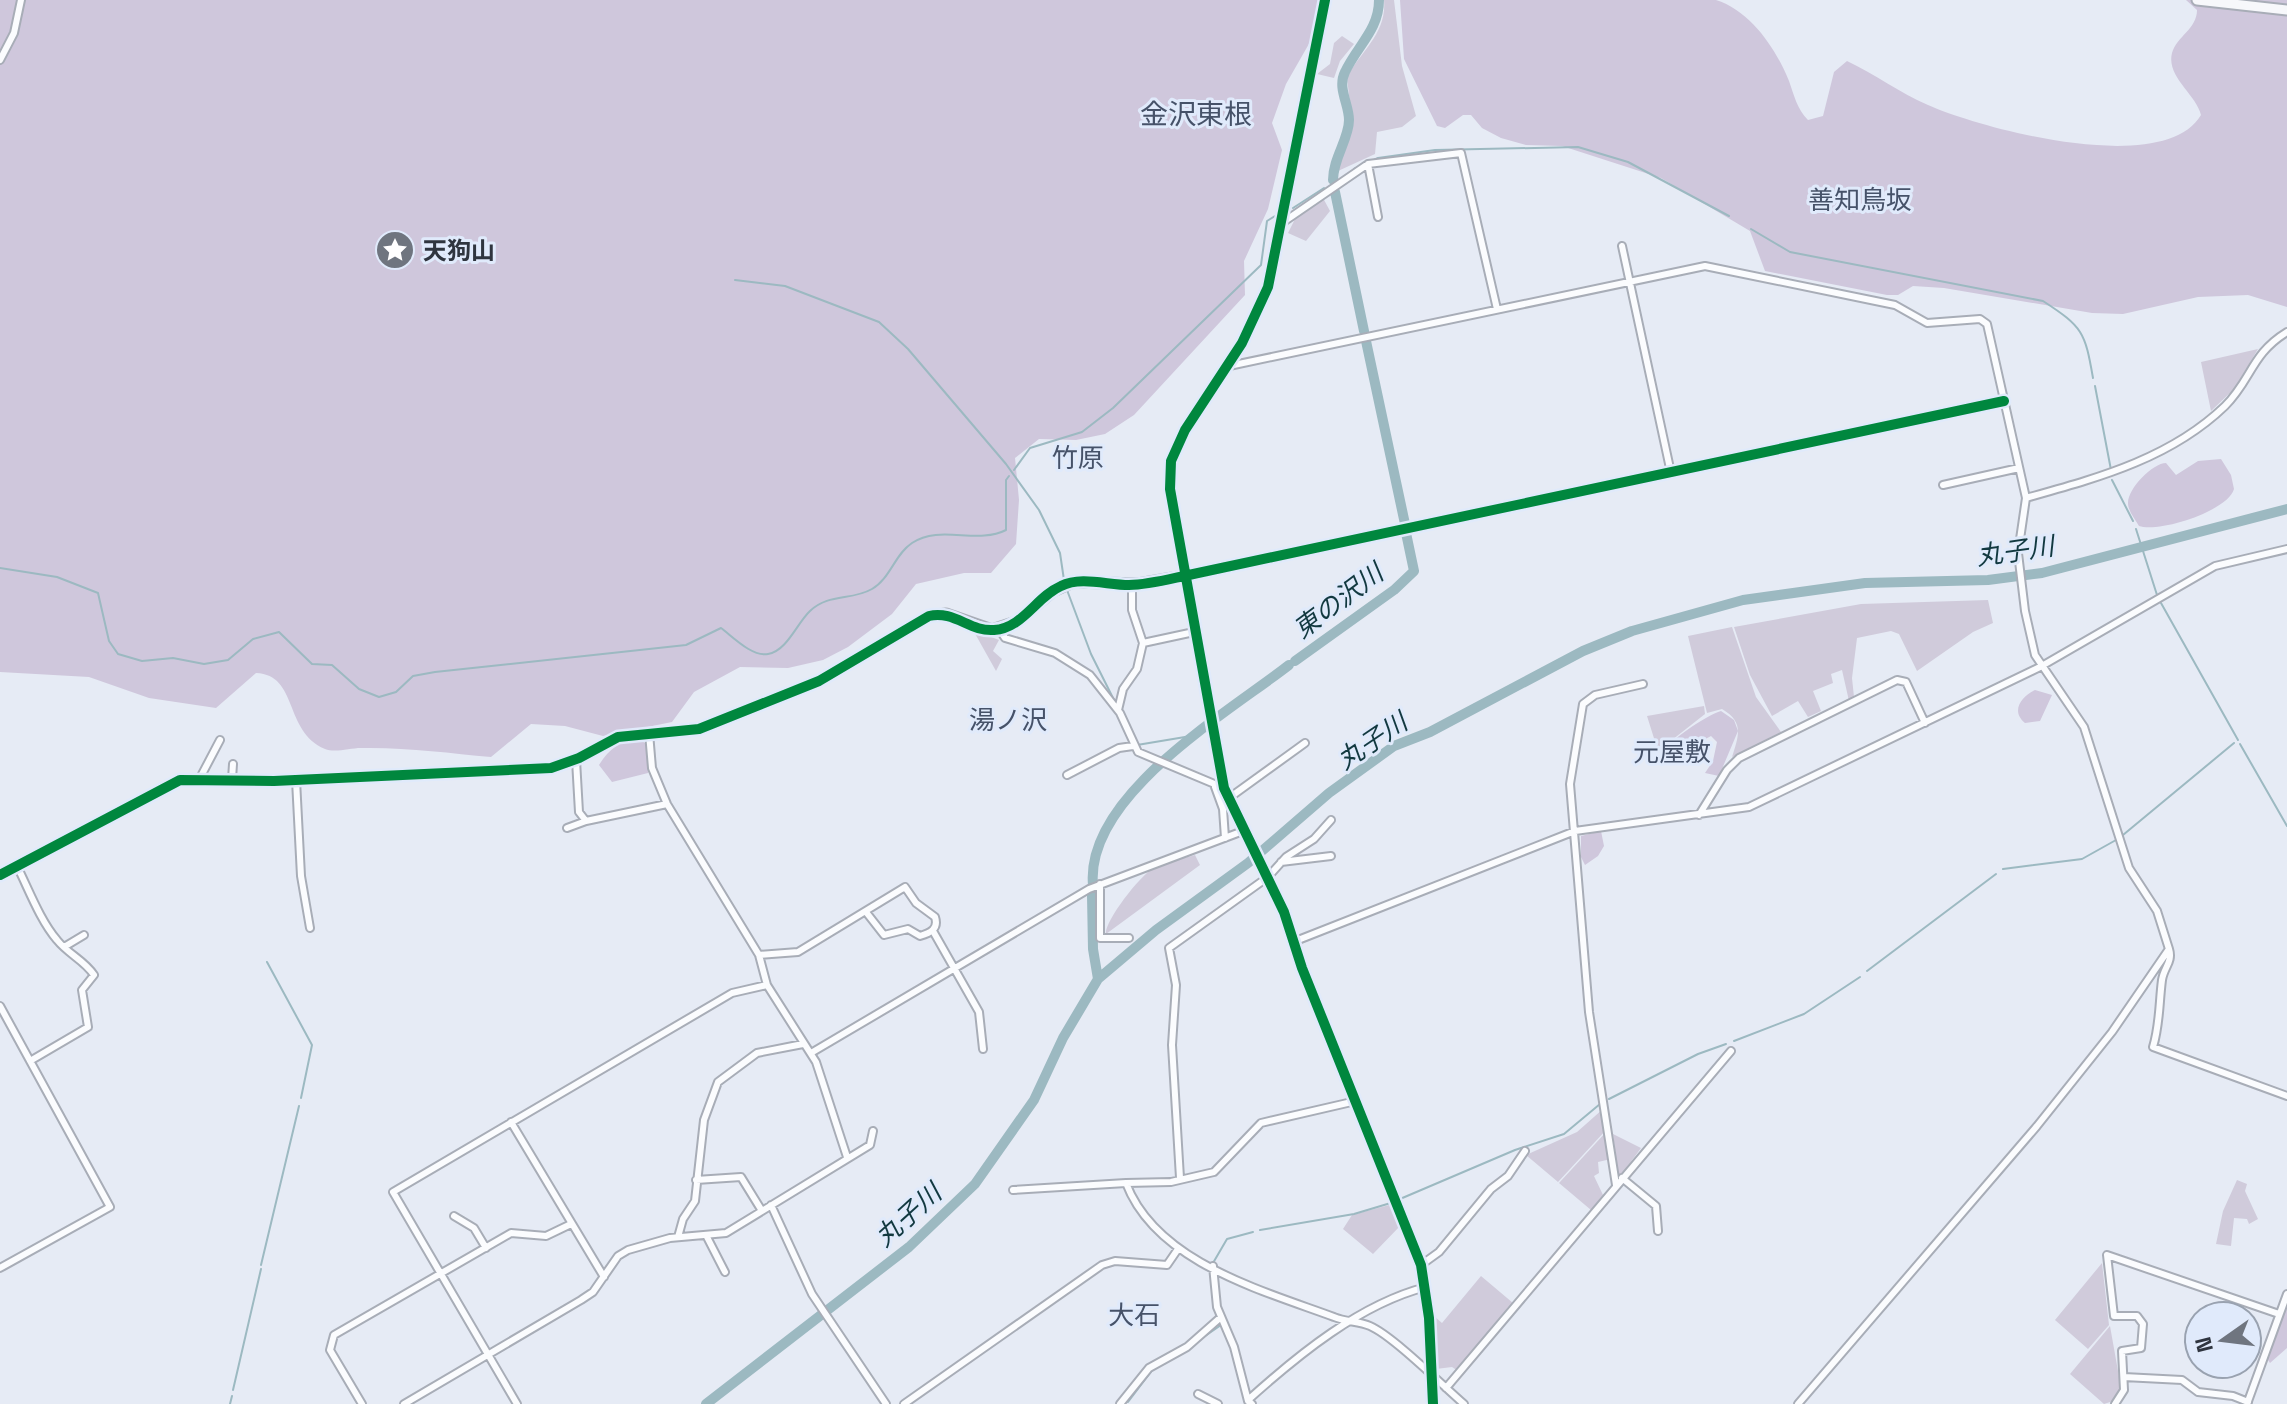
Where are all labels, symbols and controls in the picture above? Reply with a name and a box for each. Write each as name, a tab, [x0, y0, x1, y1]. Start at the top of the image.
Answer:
district label: 金沢東根	[1140, 96, 1252, 132]
district label: 善知鳥坂	[1808, 183, 1912, 217]
place icon: 天狗山	[374, 229, 416, 271]
place label: 天狗山	[423, 235, 495, 266]
district label: 竹原	[1052, 441, 1104, 475]
water label: 丸子川	[1974, 528, 2059, 573]
water label: 東の沢川	[1286, 554, 1392, 646]
district label: 湯ノ沢	[969, 703, 1047, 737]
water label: 丸子川	[1330, 703, 1416, 777]
district label: 元屋敷	[1633, 735, 1711, 769]
water label: 丸子川	[868, 1174, 951, 1254]
district label: 大石	[1108, 1298, 1160, 1332]
north arrow	[2183, 1300, 2263, 1380]
text: N	[2188, 1334, 2219, 1355]

